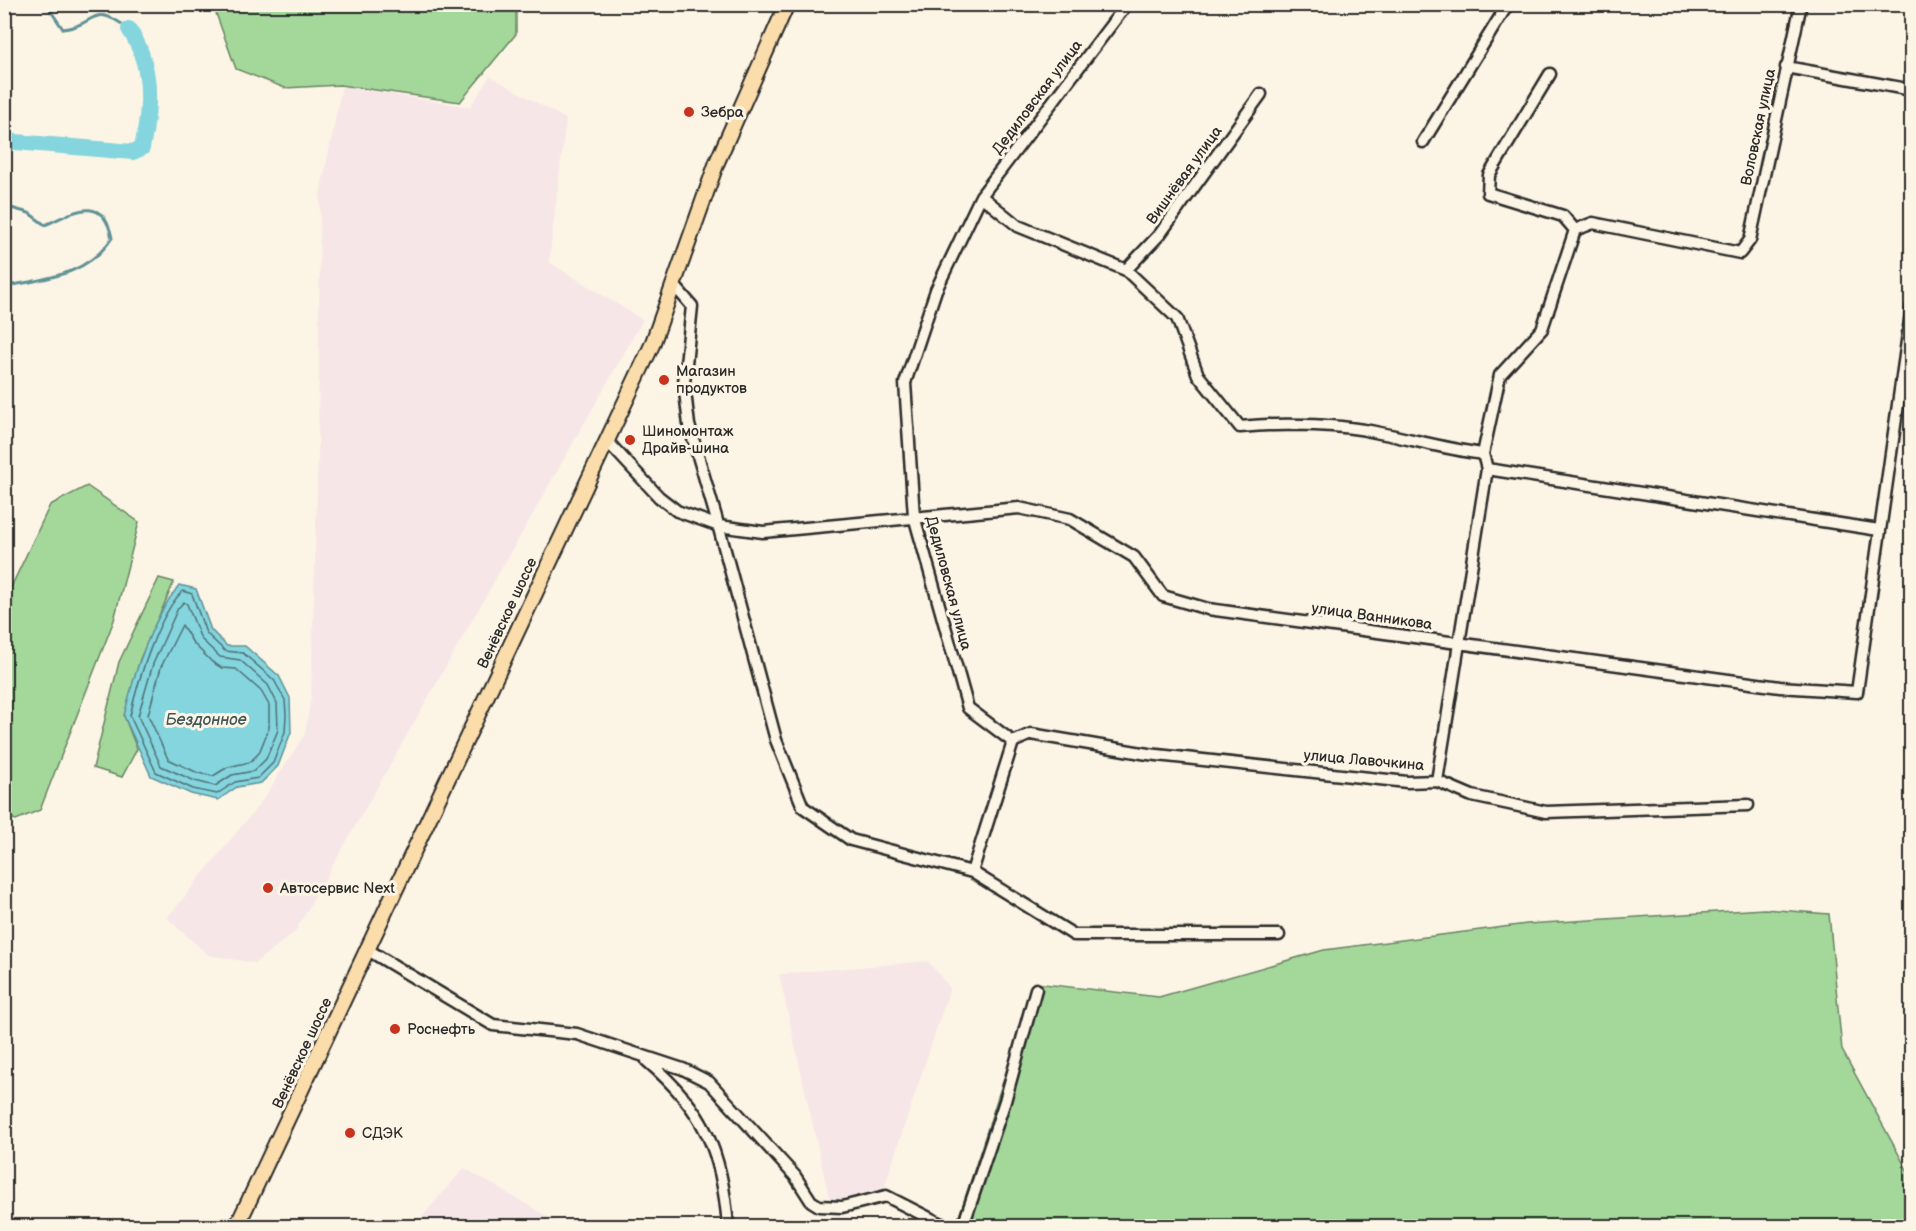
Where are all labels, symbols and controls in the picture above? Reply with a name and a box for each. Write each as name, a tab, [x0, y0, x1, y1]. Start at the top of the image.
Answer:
street label: Дедиловская улица	[988, 36, 1087, 158]
street label: Воловская улица	[1737, 67, 1780, 187]
place label: Зебра	[701, 103, 744, 122]
marker: Зебра	[682, 105, 696, 119]
street label: Вишнёвая улица	[1142, 122, 1226, 228]
place label: Магазин продуктов	[676, 362, 747, 398]
marker: Магазин продуктов	[657, 373, 671, 387]
place label: Шиномонтаж Драйв-шина	[642, 422, 734, 458]
marker: Шиномонтаж Драйв-шина	[623, 433, 637, 447]
street label: Дедиловская улица	[921, 514, 976, 653]
street label: Венёвское шоссе	[473, 555, 541, 672]
street label: улица Ванникова	[1310, 599, 1434, 634]
water label: Бездонное	[165, 711, 247, 730]
street label: улица Лавочкина	[1303, 746, 1425, 775]
place label: Автосервис Next	[279, 879, 395, 898]
marker: Автосервис Next	[261, 881, 275, 895]
street label: Венёвское шоссе	[268, 995, 336, 1112]
place label: Роснефть	[407, 1020, 476, 1039]
marker: Роснефть	[388, 1022, 402, 1036]
place label: СДЭК	[362, 1124, 403, 1143]
marker: СДЭК	[343, 1126, 357, 1140]

